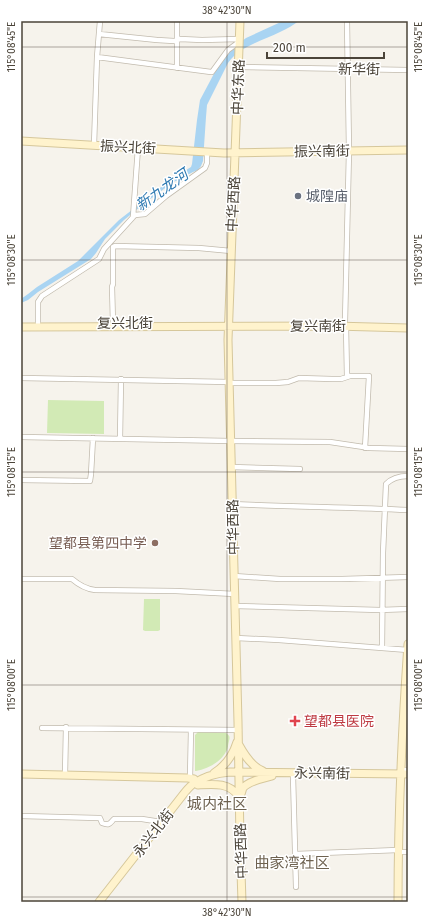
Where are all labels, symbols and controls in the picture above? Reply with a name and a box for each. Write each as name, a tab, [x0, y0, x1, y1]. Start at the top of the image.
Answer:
text: 38°42'30"N	[202, 5, 252, 17]
text: 115°08'45"E	[6, 22, 18, 72]
text: 115°08'45"E	[413, 22, 425, 72]
scale bar	[267, 34, 384, 60]
text: 200 m	[273, 41, 306, 55]
street label: 中华东路	[229, 59, 248, 115]
street label: 新华街	[338, 61, 380, 78]
street label: 振兴北街	[100, 138, 156, 157]
street label: 振兴南街	[294, 143, 350, 160]
water label: 新九龙河	[132, 164, 194, 215]
street label: 中华西路	[224, 176, 243, 232]
place label: 城隍庙	[306, 188, 348, 205]
marker: 城隍庙	[293, 191, 303, 201]
text: 115°08'30"E	[6, 234, 18, 286]
text: 115°08'30"E	[413, 234, 425, 286]
street label: 复兴北街	[97, 315, 153, 332]
street label: 复兴南街	[290, 318, 346, 335]
text: 115°08'15"E	[6, 447, 18, 497]
text: 115°08'15"E	[413, 447, 425, 497]
street label: 中华西路	[225, 499, 242, 555]
place label: 望都县第四中学	[49, 535, 147, 552]
marker: 望都县第四中学	[150, 538, 160, 548]
text: 115°08'00"E	[6, 659, 18, 711]
text: 115°08'00"E	[413, 659, 425, 711]
place label: 望都县医院	[304, 713, 374, 730]
marker: 望都县医院	[289, 715, 301, 727]
street label: 永兴南街	[294, 765, 350, 782]
district label: 城内社区	[187, 795, 247, 813]
street label: 永兴北街	[129, 806, 177, 861]
street label: 中华西路	[232, 823, 251, 879]
district label: 曲家湾社区	[254, 854, 330, 872]
text: 38°42'30"N	[202, 907, 252, 919]

